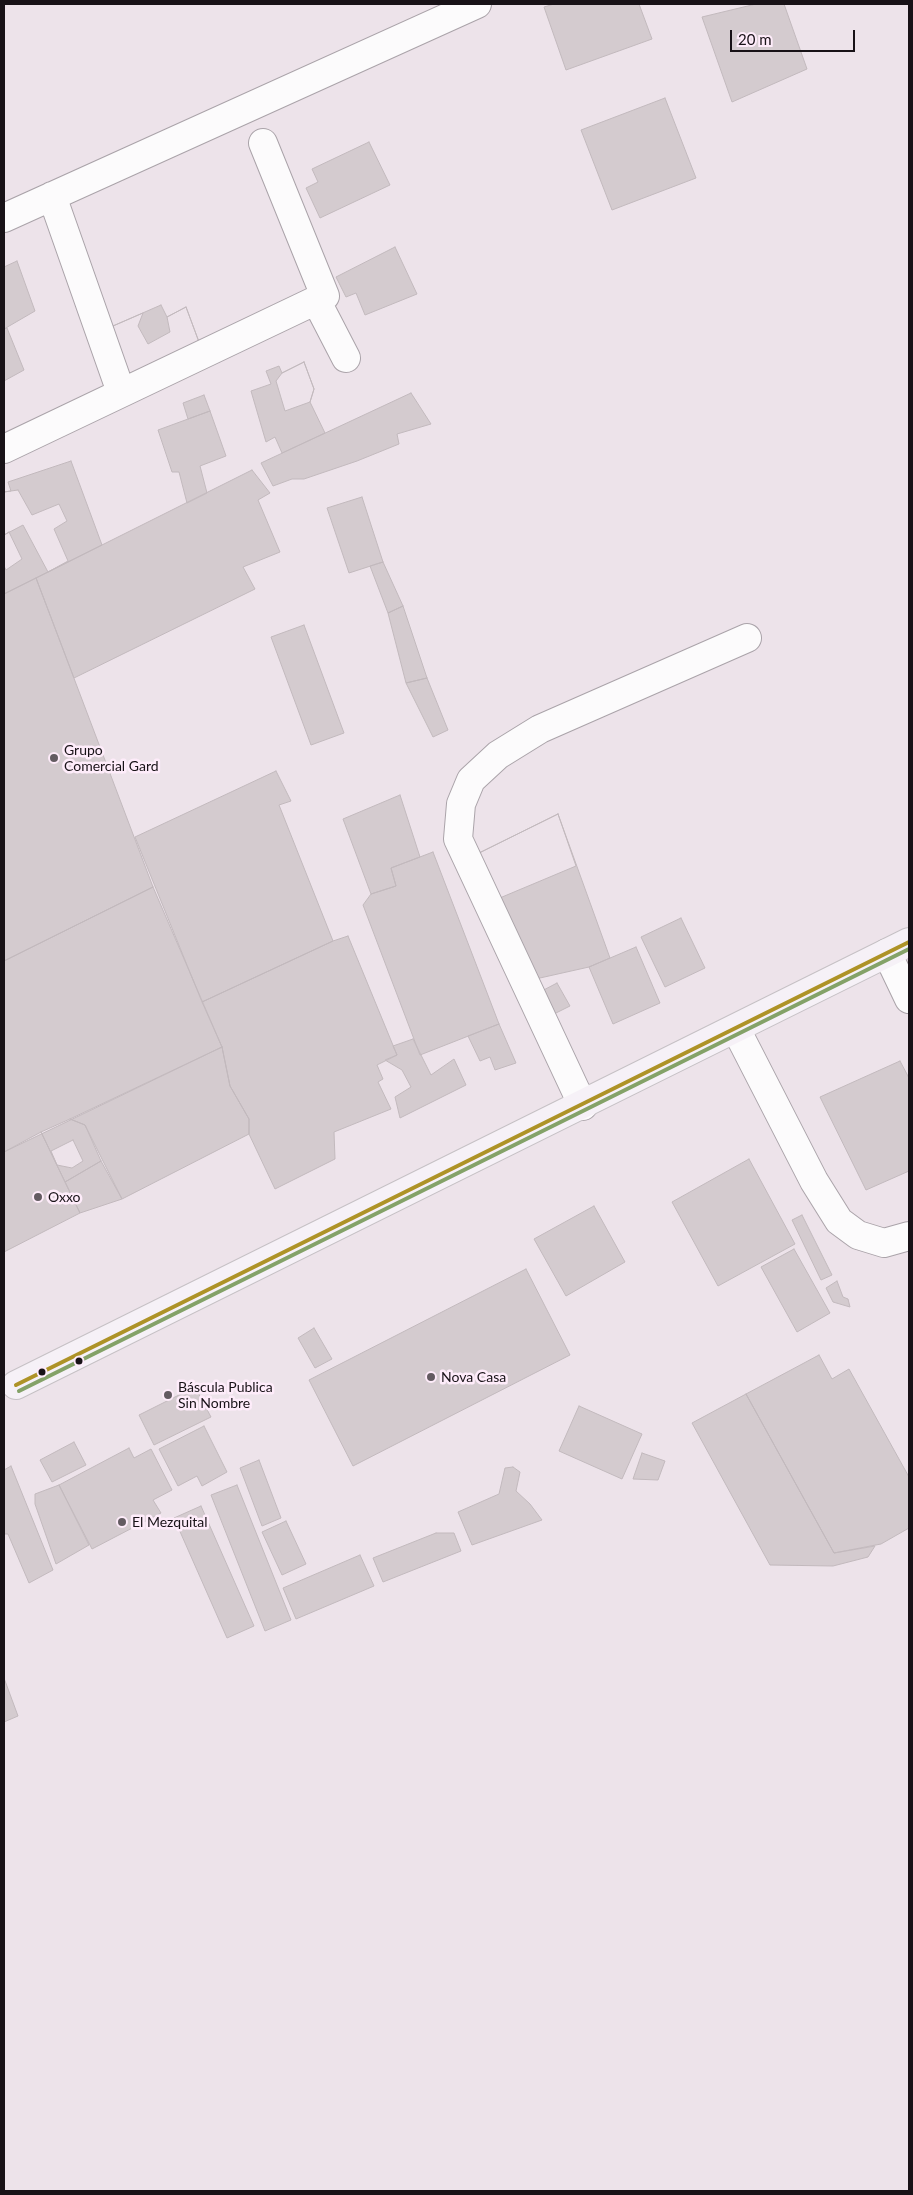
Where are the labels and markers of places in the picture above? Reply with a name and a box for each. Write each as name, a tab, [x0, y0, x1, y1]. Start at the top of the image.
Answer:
place label: Grupo Comercial Gard	[64, 742, 159, 774]
marker: Grupo Comercial Gard	[48, 752, 60, 764]
place label: Oxxo	[48, 1189, 81, 1205]
marker: Oxxo	[32, 1191, 44, 1203]
unlabelled marker	[74, 1356, 84, 1366]
unlabelled marker	[37, 1367, 47, 1377]
place label: Nova Casa	[441, 1369, 506, 1385]
marker: Nova Casa	[425, 1371, 437, 1383]
place label: Báscula Publica Sin Nombre	[178, 1379, 273, 1411]
marker: Báscula Publica Sin Nombre	[162, 1389, 174, 1401]
place label: El Mezquital	[132, 1514, 208, 1530]
marker: El Mezquital	[116, 1516, 128, 1528]

